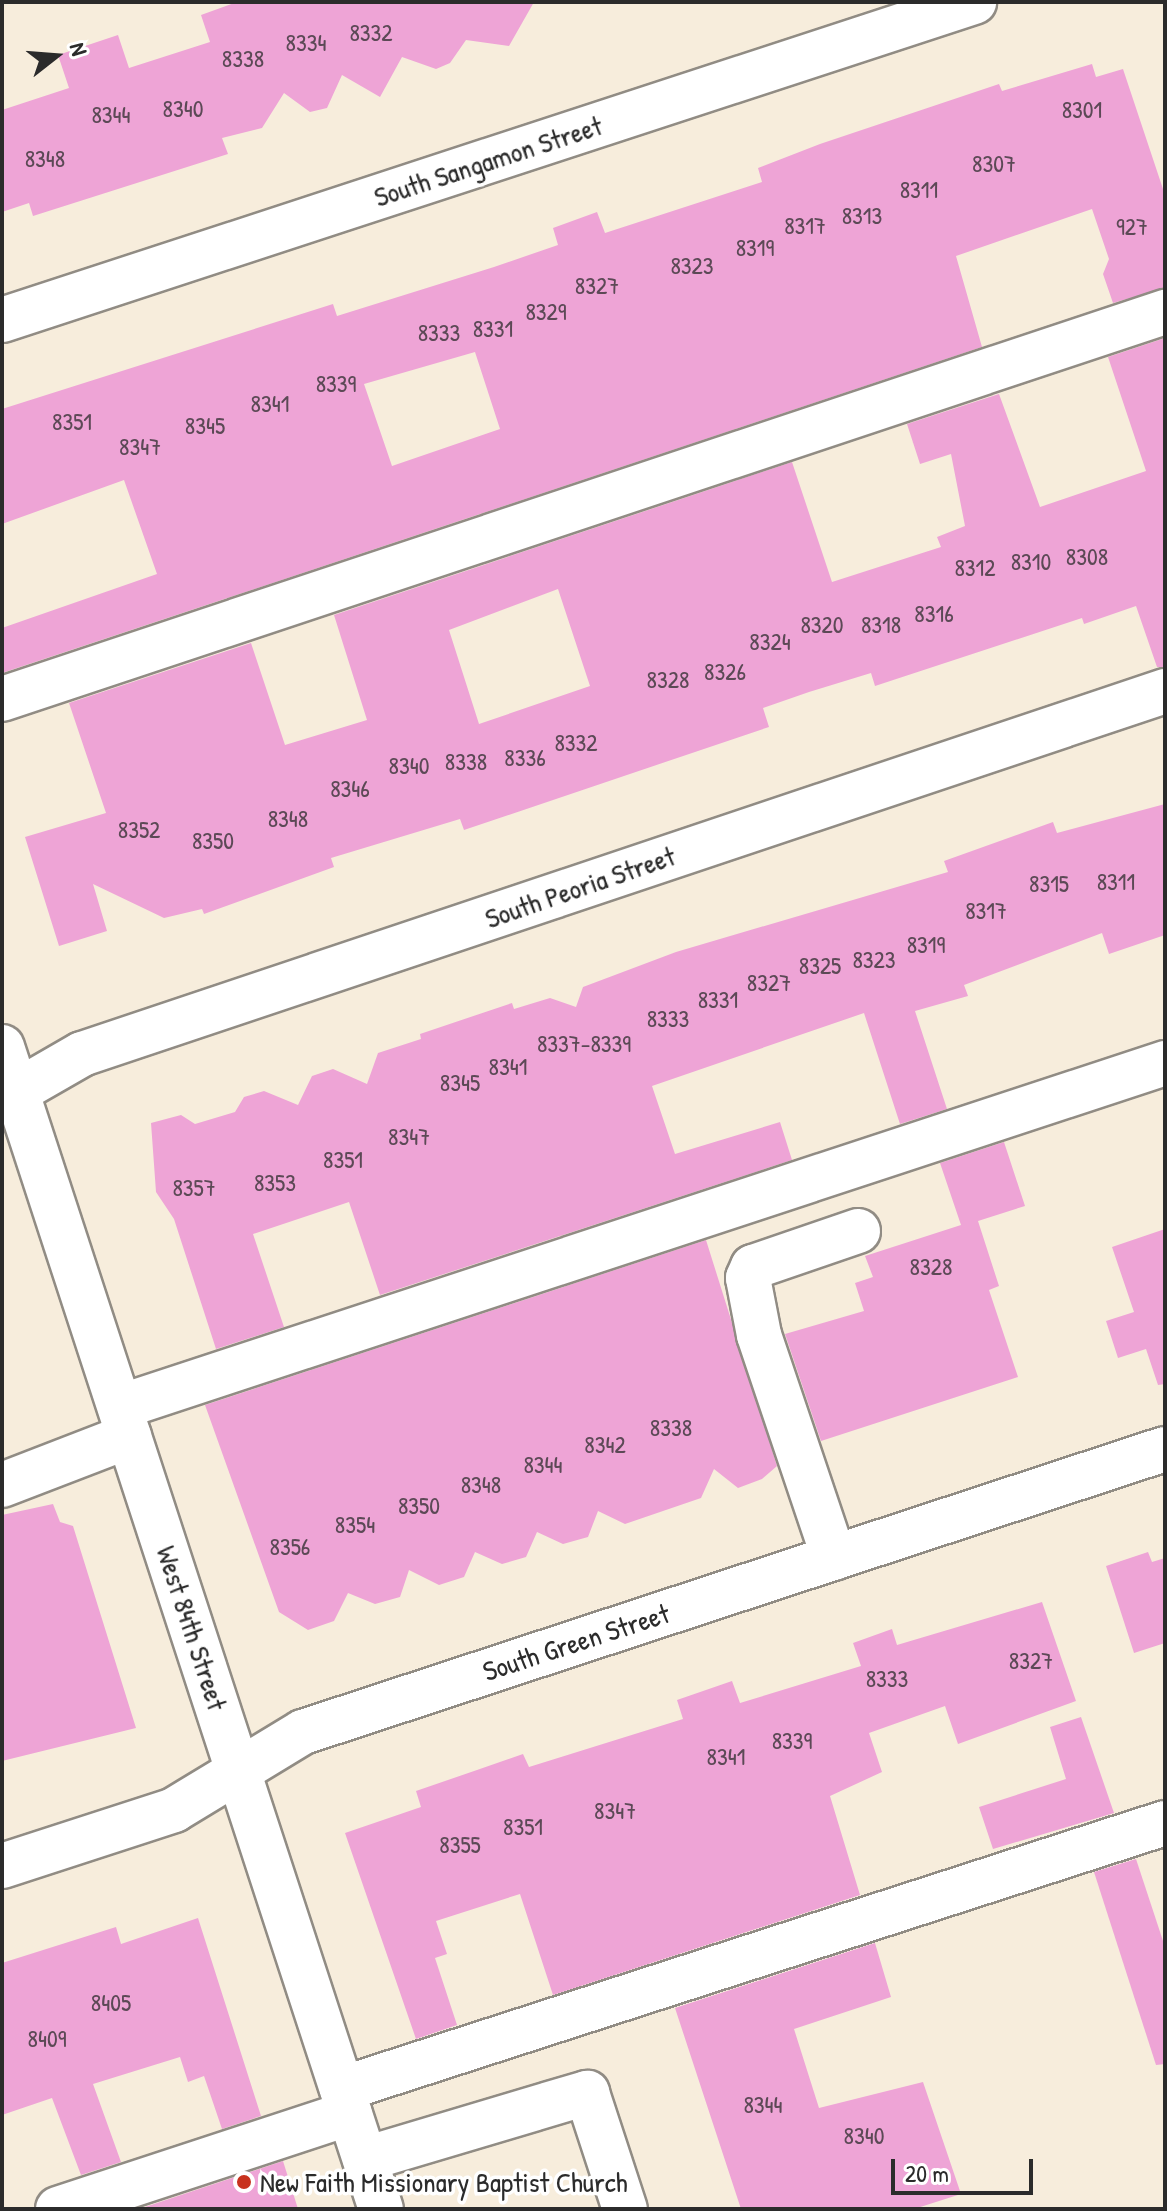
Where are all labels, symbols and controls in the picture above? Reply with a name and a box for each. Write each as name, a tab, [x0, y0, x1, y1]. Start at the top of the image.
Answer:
north arrow	[16, 16, 96, 96]
house number: 8332	[349, 19, 393, 47]
house number: 8334	[286, 29, 326, 57]
text: N	[63, 39, 95, 59]
house number: 8338	[222, 45, 264, 73]
house number: 8340	[163, 95, 203, 123]
house number: 8301	[1062, 96, 1102, 124]
house number: 8344	[91, 101, 131, 129]
street label: South Sangamon Street	[370, 108, 606, 214]
house number: 8348	[25, 145, 65, 173]
house number: 8307	[972, 150, 1016, 178]
house number: 8311	[900, 176, 938, 204]
house number: 8313	[842, 202, 882, 230]
house number: 8317	[784, 212, 826, 240]
house number: 927	[1116, 213, 1148, 241]
house number: 8319	[736, 234, 774, 262]
house number: 8323	[670, 252, 714, 280]
house number: 8327	[575, 272, 619, 300]
house number: 8329	[525, 298, 567, 326]
house number: 8331	[473, 315, 513, 343]
house number: 8333	[418, 319, 460, 347]
house number: 8339	[316, 370, 356, 398]
house number: 8341	[251, 390, 289, 418]
house number: 8351	[52, 408, 92, 436]
house number: 8345	[185, 412, 225, 440]
house number: 8347	[119, 433, 161, 461]
house number: 8308	[1066, 543, 1108, 571]
house number: 8310	[1011, 548, 1051, 576]
house number: 8312	[954, 554, 996, 582]
house number: 8316	[914, 600, 954, 628]
house number: 8320	[800, 611, 844, 639]
house number: 8318	[861, 611, 901, 639]
house number: 8324	[749, 628, 791, 656]
house number: 8326	[704, 658, 746, 686]
house number: 8328	[647, 666, 689, 694]
house number: 8332	[554, 729, 598, 757]
house number: 8336	[504, 744, 546, 772]
house number: 8338	[445, 748, 487, 776]
house number: 8340	[389, 752, 429, 780]
house number: 8346	[330, 775, 370, 803]
house number: 8348	[268, 805, 308, 833]
house number: 8352	[118, 816, 160, 844]
house number: 8350	[192, 827, 234, 855]
street label: South Peoria Street	[481, 839, 679, 935]
house number: 8311	[1097, 868, 1135, 896]
house number: 8315	[1029, 870, 1069, 898]
house number: 8317	[965, 897, 1007, 925]
house number: 8319	[907, 931, 945, 959]
house number: 8323	[852, 946, 896, 974]
house number: 8325	[799, 952, 841, 980]
house number: 8327	[747, 969, 791, 997]
house number: 8331	[698, 986, 738, 1014]
house number: 8333	[647, 1005, 689, 1033]
house number: 8337-8339	[537, 1030, 631, 1058]
house number: 8341	[489, 1053, 527, 1081]
house number: 8345	[440, 1069, 480, 1097]
house number: 8347	[388, 1123, 430, 1151]
house number: 8351	[323, 1146, 363, 1174]
house number: 8353	[254, 1169, 296, 1197]
house number: 8357	[172, 1174, 216, 1202]
house number: 8328	[910, 1253, 952, 1281]
house number: 8338	[650, 1414, 692, 1442]
house number: 8342	[584, 1431, 626, 1459]
house number: 8344	[523, 1451, 563, 1479]
house number: 8348	[461, 1471, 501, 1499]
house number: 8350	[398, 1492, 440, 1520]
house number: 8354	[335, 1511, 375, 1539]
house number: 8356	[270, 1533, 310, 1561]
street label: West 84th Street	[150, 1542, 234, 1714]
street label: South Green Street	[479, 1596, 673, 1688]
house number: 8327	[1009, 1647, 1053, 1675]
house number: 8333	[866, 1665, 908, 1693]
house number: 8339	[772, 1727, 812, 1755]
house number: 8341	[707, 1743, 745, 1771]
house number: 8347	[594, 1797, 636, 1825]
house number: 8351	[503, 1813, 543, 1841]
house number: 8355	[439, 1831, 481, 1859]
house number: 8405	[91, 1989, 131, 2017]
house number: 8409	[28, 2025, 66, 2053]
house number: 8344	[743, 2091, 783, 2119]
house number: 8340	[844, 2122, 884, 2150]
scale bar	[895, 2143, 1037, 2193]
text: 20 m	[905, 2157, 949, 2189]
place label: New Faith Missionary Baptist Church	[260, 2165, 627, 2199]
marker: New Faith Missionary Baptist Church	[235, 2173, 253, 2191]

